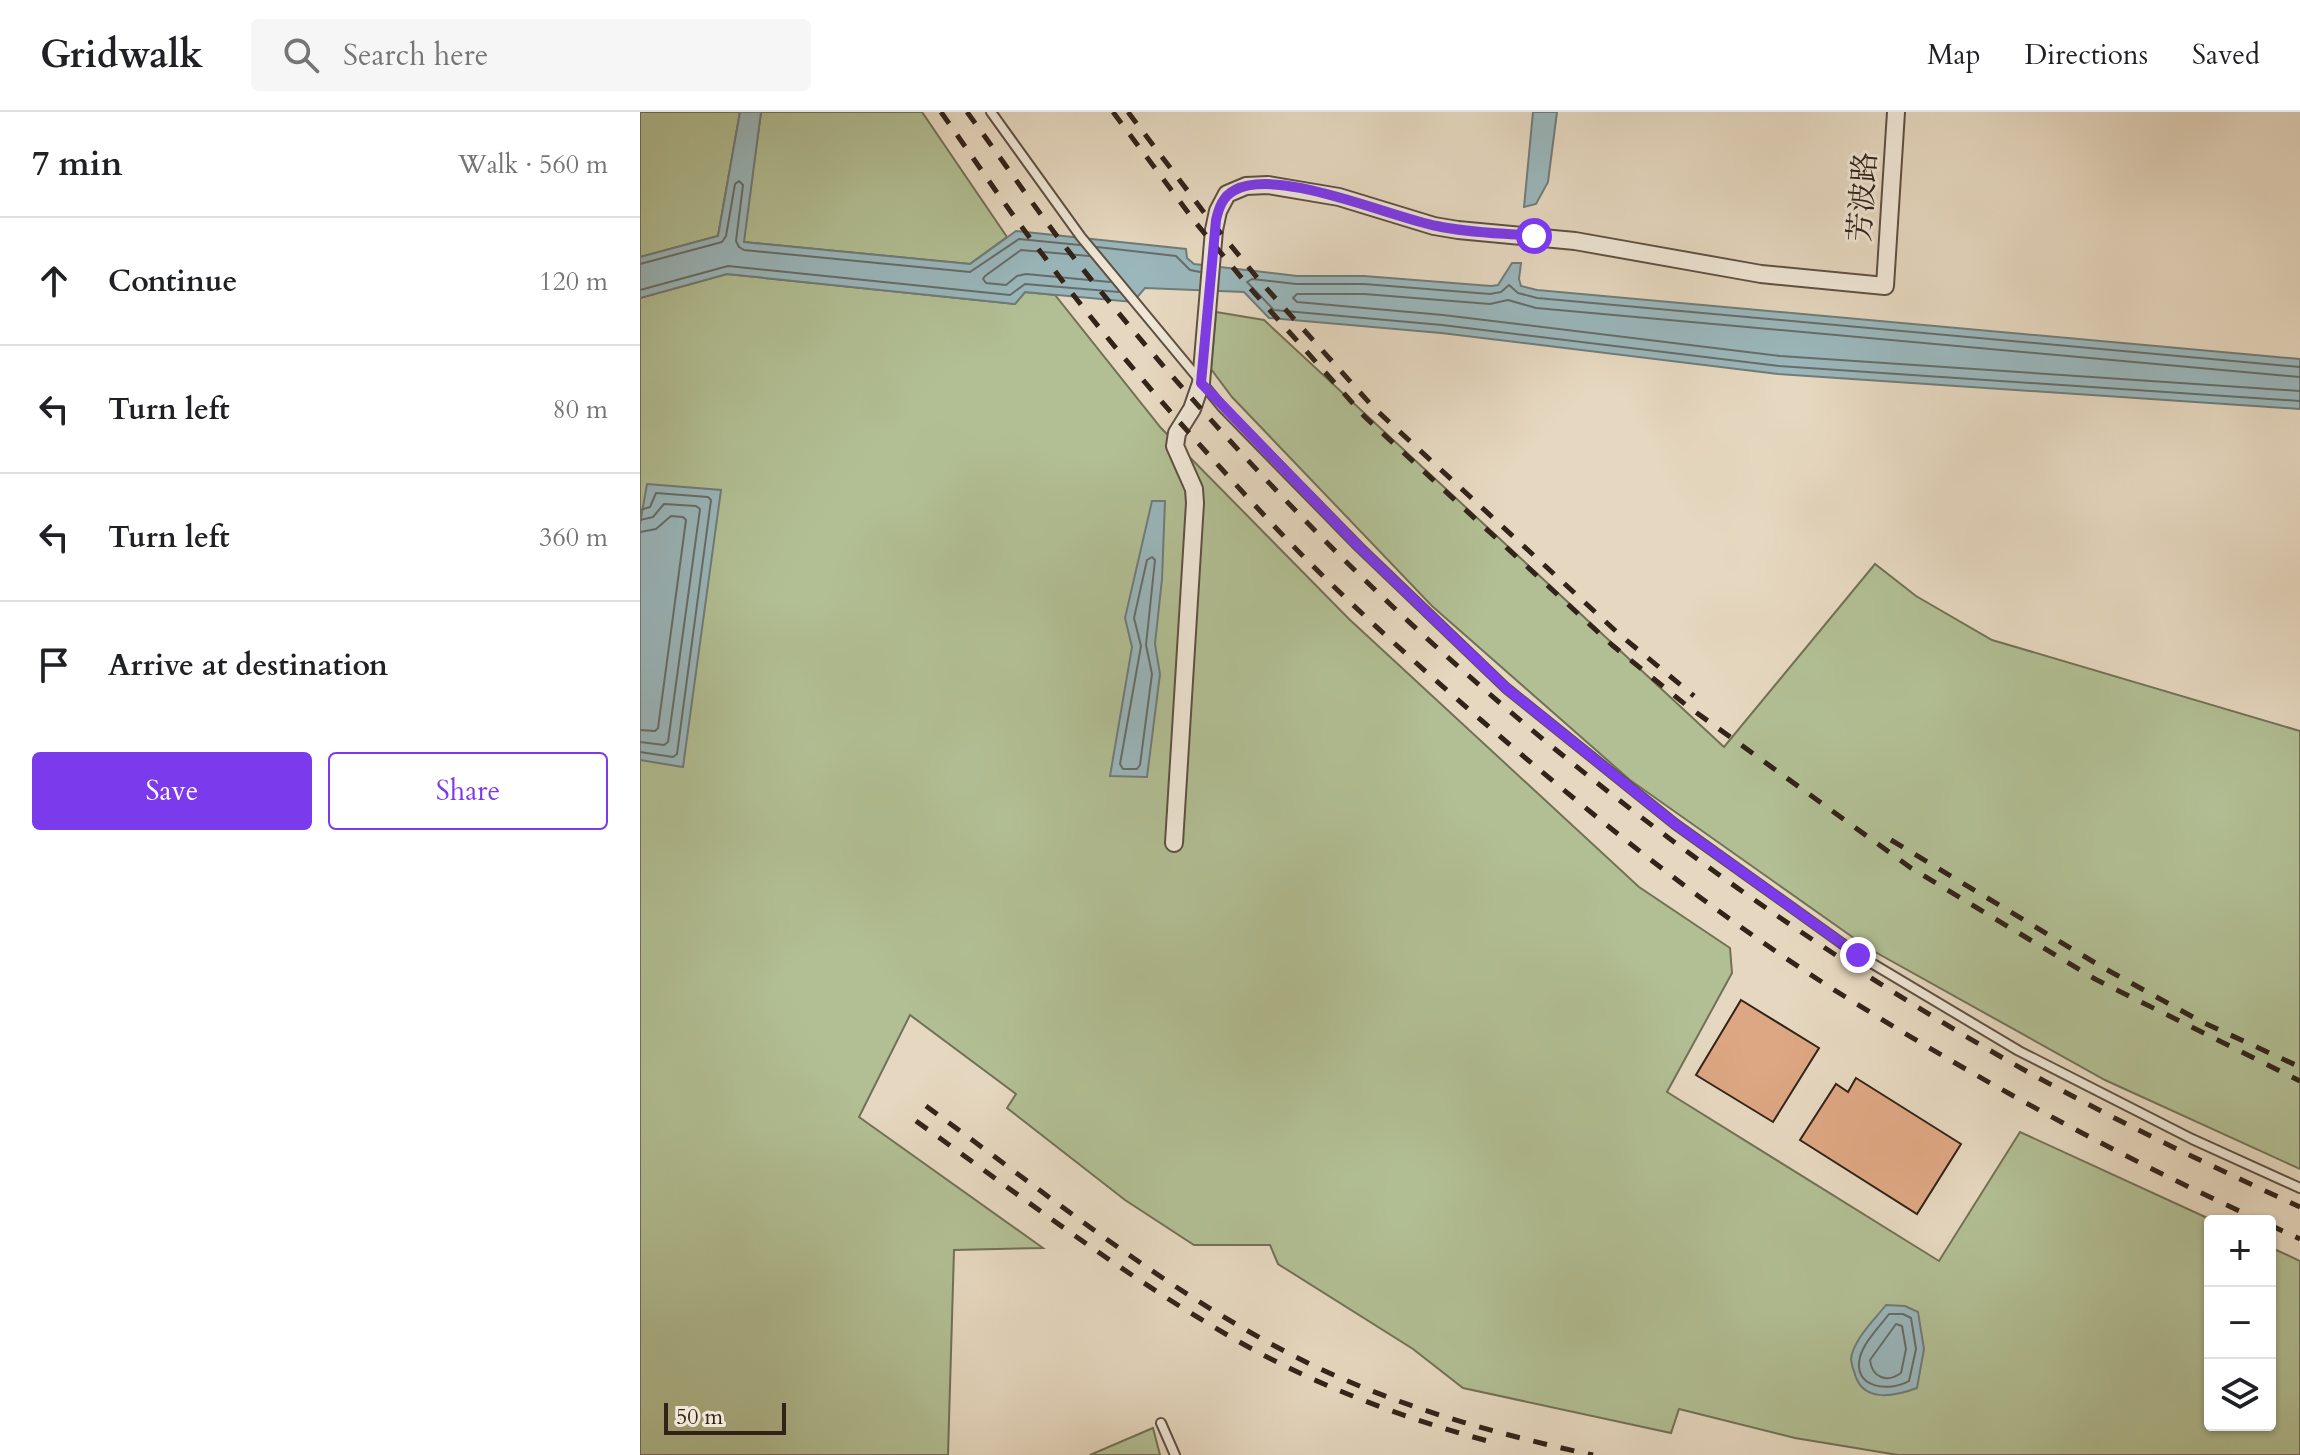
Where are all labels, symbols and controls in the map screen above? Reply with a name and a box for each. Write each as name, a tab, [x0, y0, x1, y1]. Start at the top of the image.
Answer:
search box	[251, 19, 811, 91]
text: Gridwalk	[40, 29, 203, 81]
icon: search	[279, 33, 323, 77]
text: Search here	[343, 35, 488, 76]
text: Map	[1927, 36, 1981, 74]
text: Directions	[2025, 36, 2148, 74]
text: Saved	[2192, 36, 2260, 74]
text: 7 min	[32, 141, 123, 187]
text: Walk · 560 m	[458, 147, 608, 182]
street label: 芳波路	[1839, 151, 1887, 243]
route start	[1516, 218, 1552, 254]
icon: ahead	[32, 259, 76, 303]
text: Continue	[108, 261, 237, 302]
text: 120 m	[539, 264, 608, 299]
icon: left	[32, 387, 76, 431]
text: Turn left	[108, 389, 230, 430]
text: 80 m	[552, 392, 608, 427]
icon: left	[32, 515, 76, 559]
text: Turn left	[108, 517, 230, 558]
text: 360 m	[539, 520, 608, 555]
icon: arrive	[32, 643, 76, 687]
text: Arrive at destination	[108, 645, 388, 686]
button: Save	[32, 752, 312, 830]
button: Share	[328, 752, 608, 830]
route end	[1840, 937, 1876, 973]
map controls	[2204, 1215, 2276, 1431]
button: +	[2204, 1215, 2276, 1287]
button: −	[2204, 1287, 2276, 1359]
button: layers	[2204, 1359, 2276, 1431]
scale bar	[664, 1399, 786, 1435]
text: 50 m	[676, 1402, 723, 1432]

